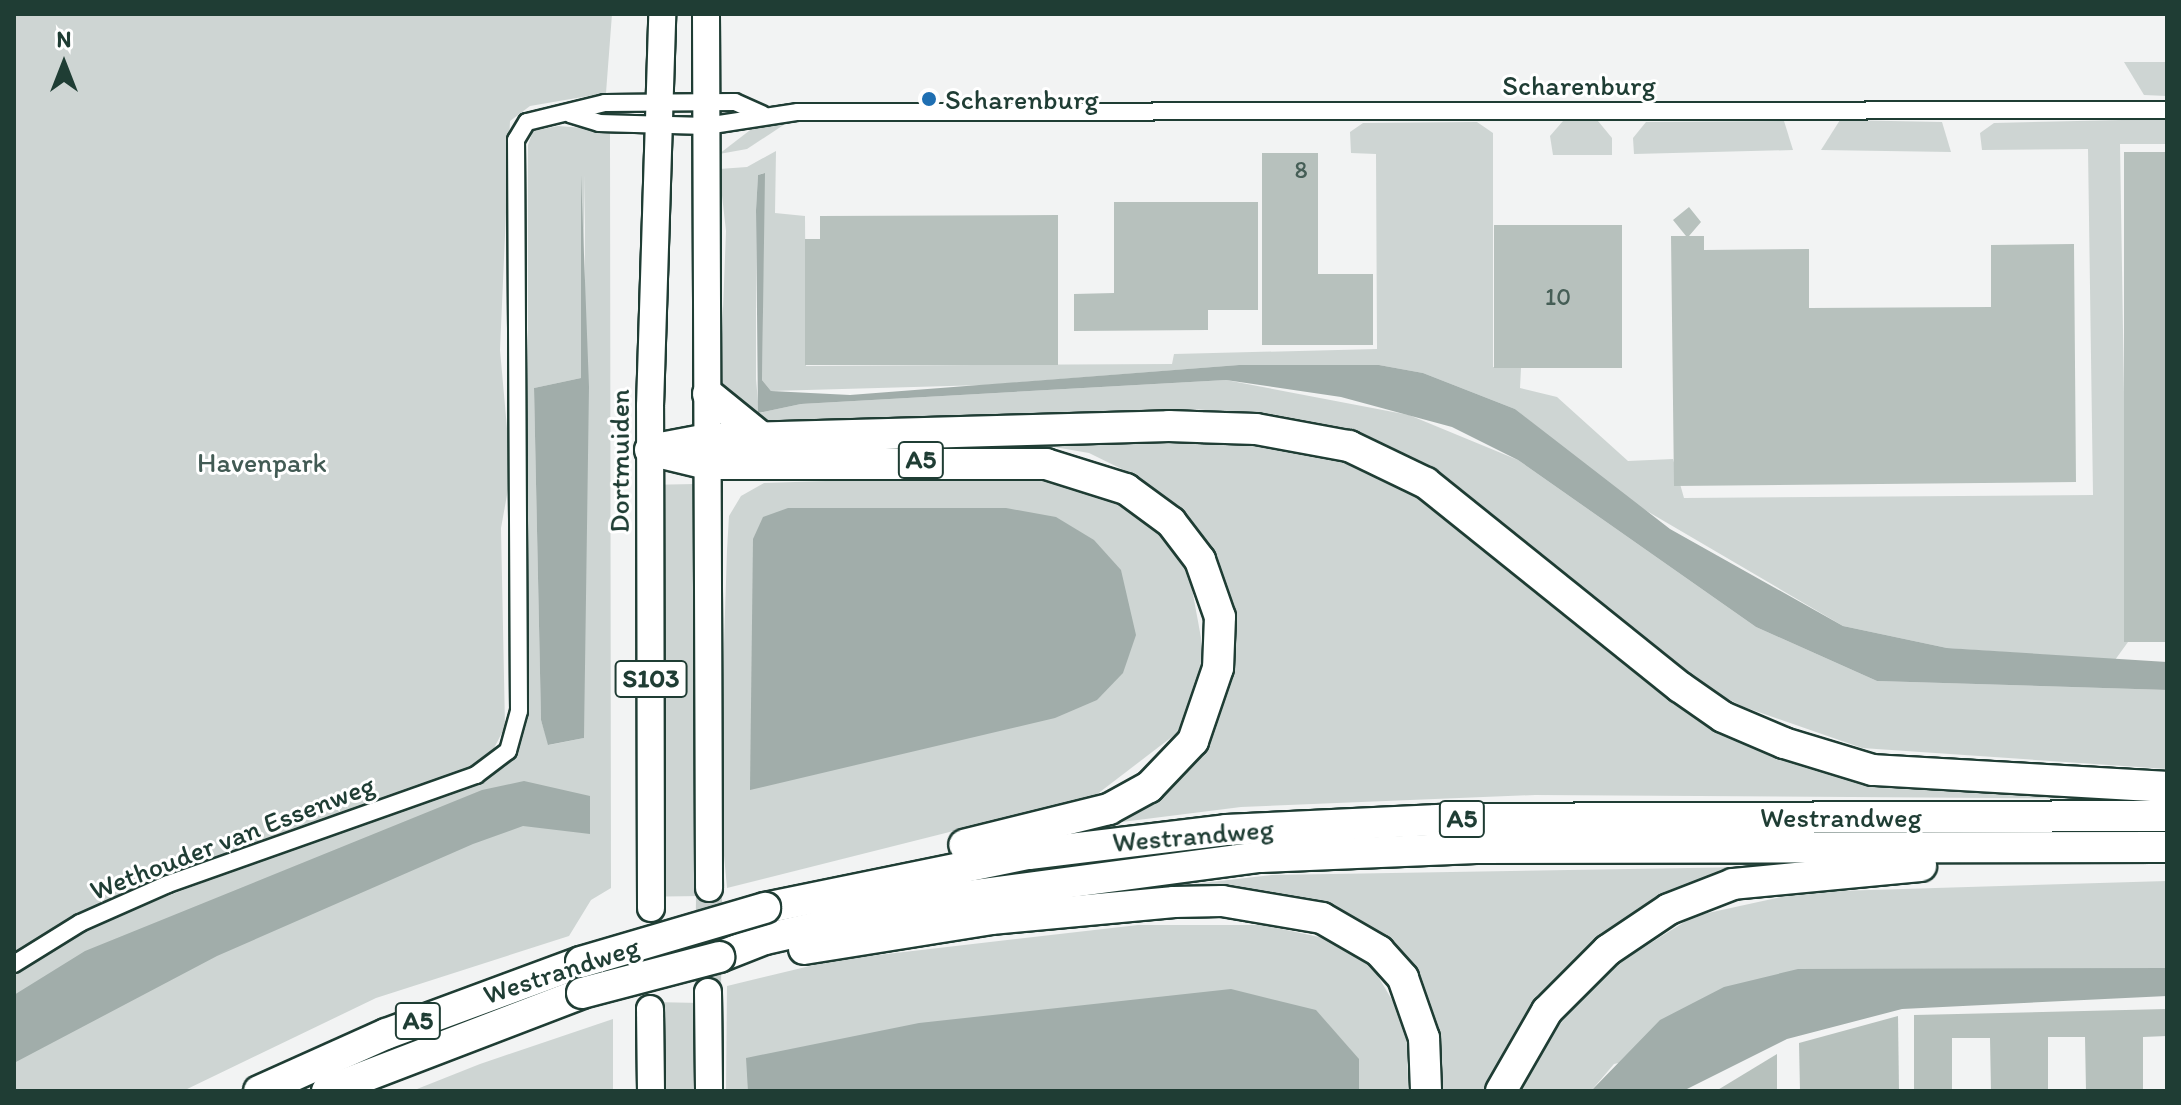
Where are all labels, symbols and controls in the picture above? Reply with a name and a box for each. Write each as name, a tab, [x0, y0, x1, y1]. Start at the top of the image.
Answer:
north arrow	[24, 24, 104, 104]
text: N	[57, 26, 71, 53]
street label: Scharenburg	[1502, 68, 1656, 102]
place label: Scharenburg	[945, 82, 1099, 116]
marker: Scharenburg	[920, 90, 938, 108]
house number: 8	[1294, 156, 1308, 184]
house number: 10	[1545, 283, 1571, 311]
street label: Dortmuiden	[602, 389, 636, 533]
road number: A5	[897, 438, 945, 482]
park label: Havenpark	[197, 445, 327, 479]
road number: S103	[613, 657, 689, 701]
street label: Wethouder van Essenweg	[85, 767, 379, 907]
road number: A5	[1438, 797, 1486, 841]
street label: Westrandweg	[1760, 800, 1922, 834]
street label: Westrandweg	[1111, 811, 1275, 859]
street label: Westrandweg	[479, 929, 643, 1011]
road number: A5	[394, 999, 442, 1043]

